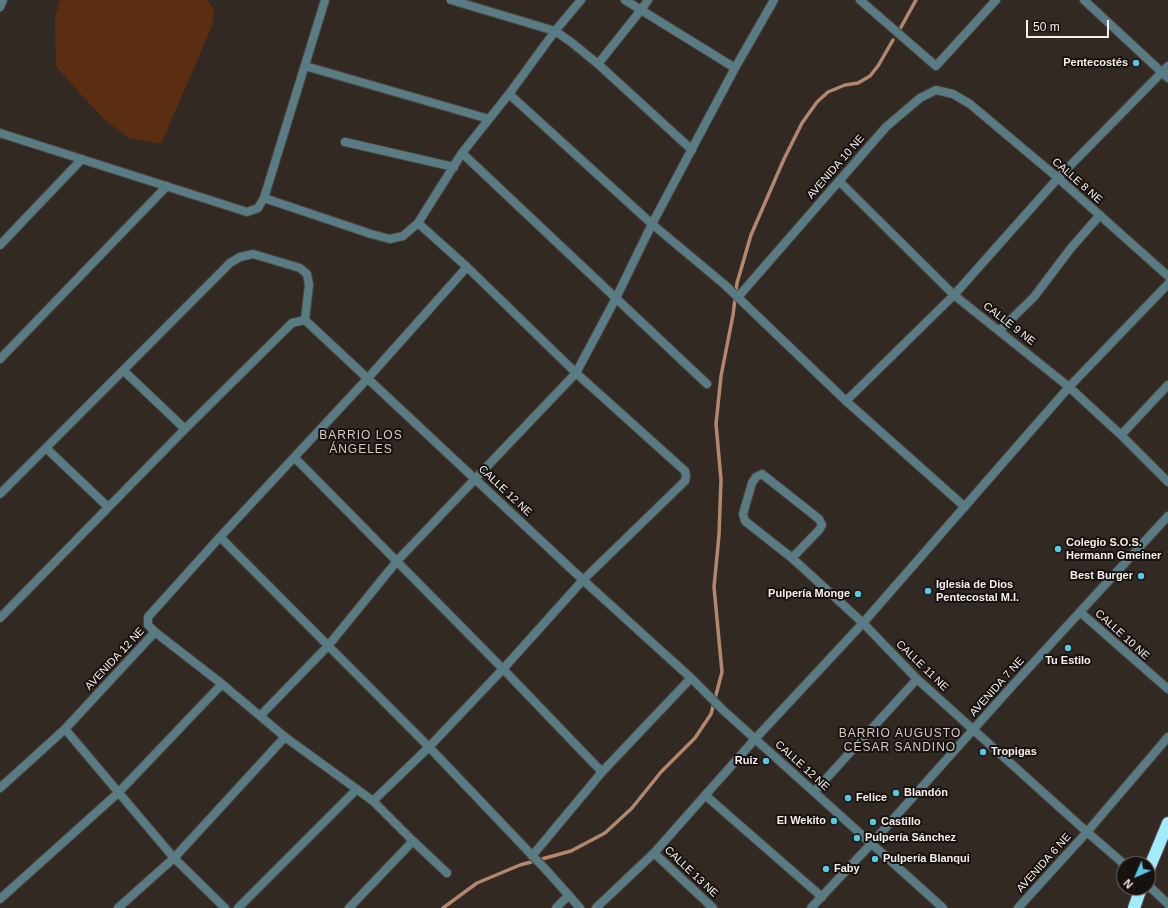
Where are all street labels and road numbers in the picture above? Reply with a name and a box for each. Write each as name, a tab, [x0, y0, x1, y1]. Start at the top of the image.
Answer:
street label: AVENIDA 10 NE	[804, 132, 868, 202]
street label: CALLE 8 NE	[1049, 156, 1105, 206]
street label: CALLE 9 NE	[980, 300, 1038, 348]
street label: CALLE 12 NE	[475, 463, 535, 519]
street label: CALLE 10 NE	[1092, 607, 1152, 663]
street label: AVENIDA 12 NE	[83, 625, 147, 693]
street label: CALLE 11 NE	[893, 638, 951, 694]
street label: AVENIDA 7 NE	[967, 655, 1027, 719]
street label: CALLE 12 NE	[772, 738, 832, 794]
street label: AVENIDA 6 NE	[1014, 831, 1074, 895]
street label: CALLE 13 NE	[661, 844, 721, 900]

